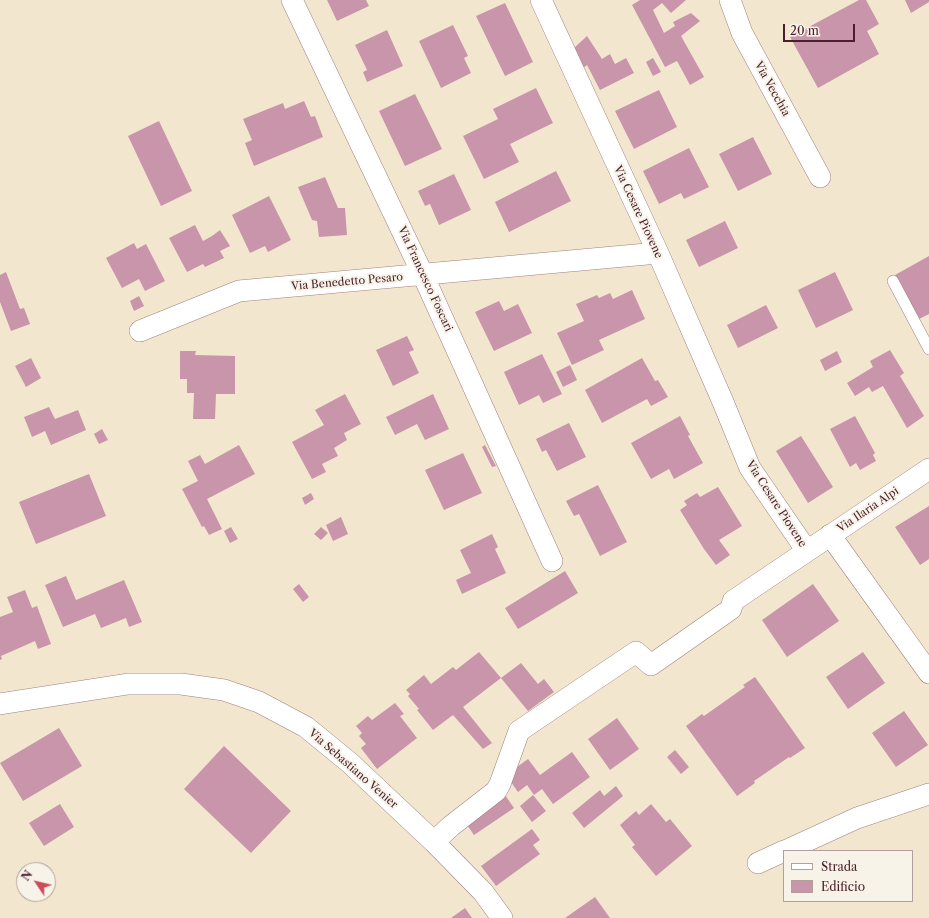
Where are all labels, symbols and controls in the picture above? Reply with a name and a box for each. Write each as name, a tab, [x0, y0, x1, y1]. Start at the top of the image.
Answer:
scale bar	[785, 16, 857, 42]
text: 20 m	[790, 23, 819, 38]
street label: Via Vecchia	[752, 59, 792, 119]
street label: Via Cesare Piovene	[611, 164, 665, 260]
street label: Via Francesco Foscari	[395, 224, 455, 334]
street label: Via Benedetto Pesaro	[291, 271, 403, 293]
street label: Via Cesare Piovene	[743, 458, 809, 550]
street label: Via Ilaria Alpi	[835, 485, 901, 535]
street label: Via Sebastiano Venier	[306, 727, 400, 811]
legend	[783, 850, 913, 902]
text: Strada	[821, 859, 857, 874]
north arrow	[16, 862, 56, 902]
text: N	[19, 868, 35, 884]
text: Edificio	[821, 879, 865, 894]

